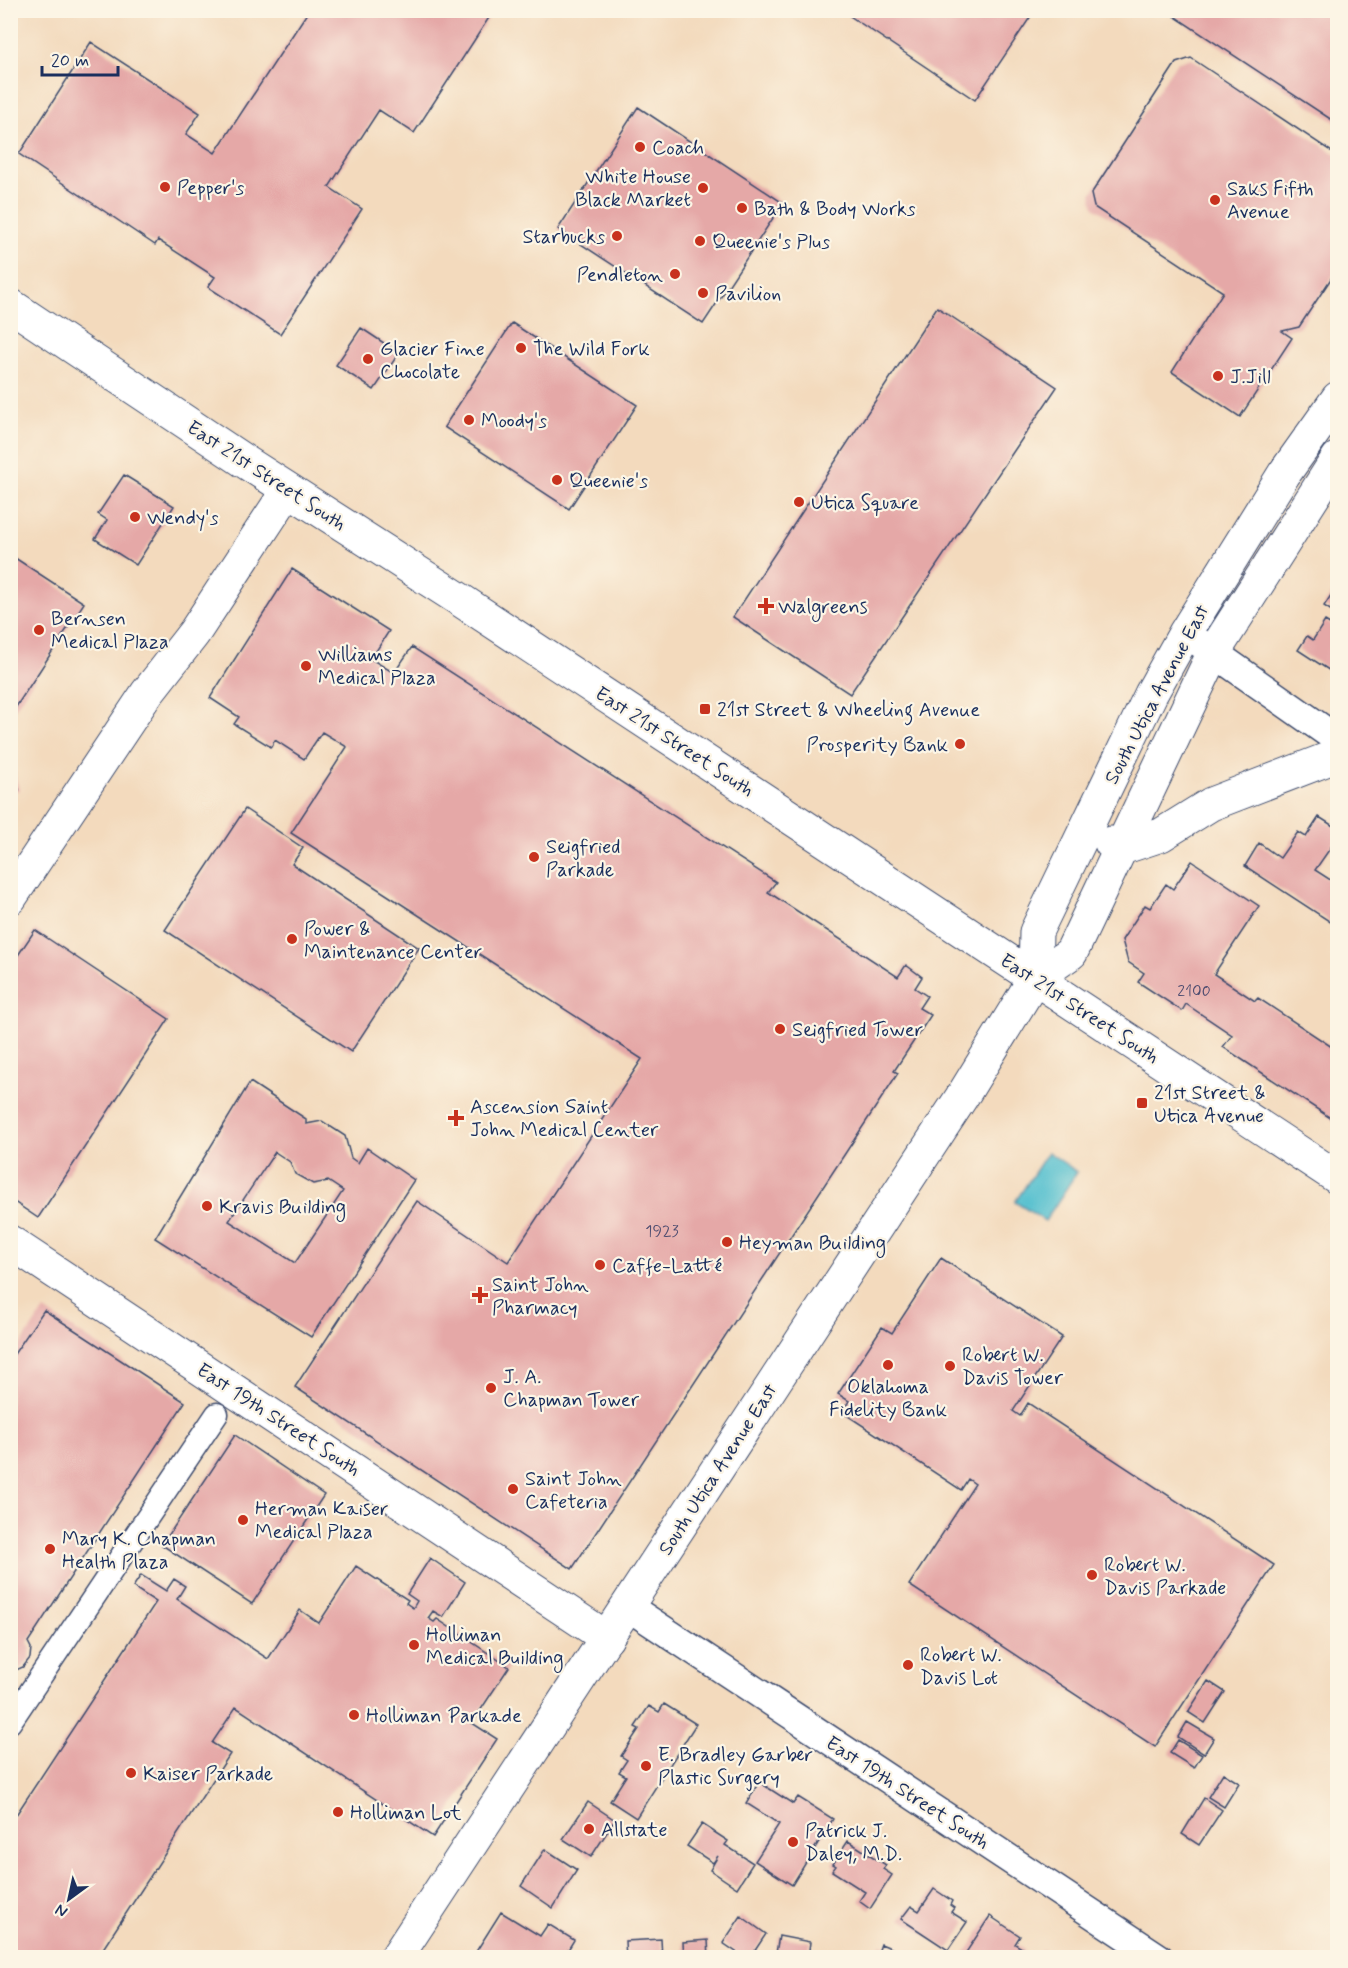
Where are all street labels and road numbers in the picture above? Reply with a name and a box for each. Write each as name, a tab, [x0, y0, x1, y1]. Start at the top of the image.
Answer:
street label: East 21st Street South	[181, 415, 351, 538]
street label: South Utica Avenue East	[1098, 600, 1216, 789]
street label: East 21st Street South	[589, 681, 759, 804]
street label: East 21st Street South	[994, 948, 1164, 1071]
street label: East 19th Street South	[191, 1357, 365, 1483]
street label: South Utica Avenue East	[653, 1379, 784, 1561]
street label: East 19th Street South	[820, 1730, 994, 1856]

